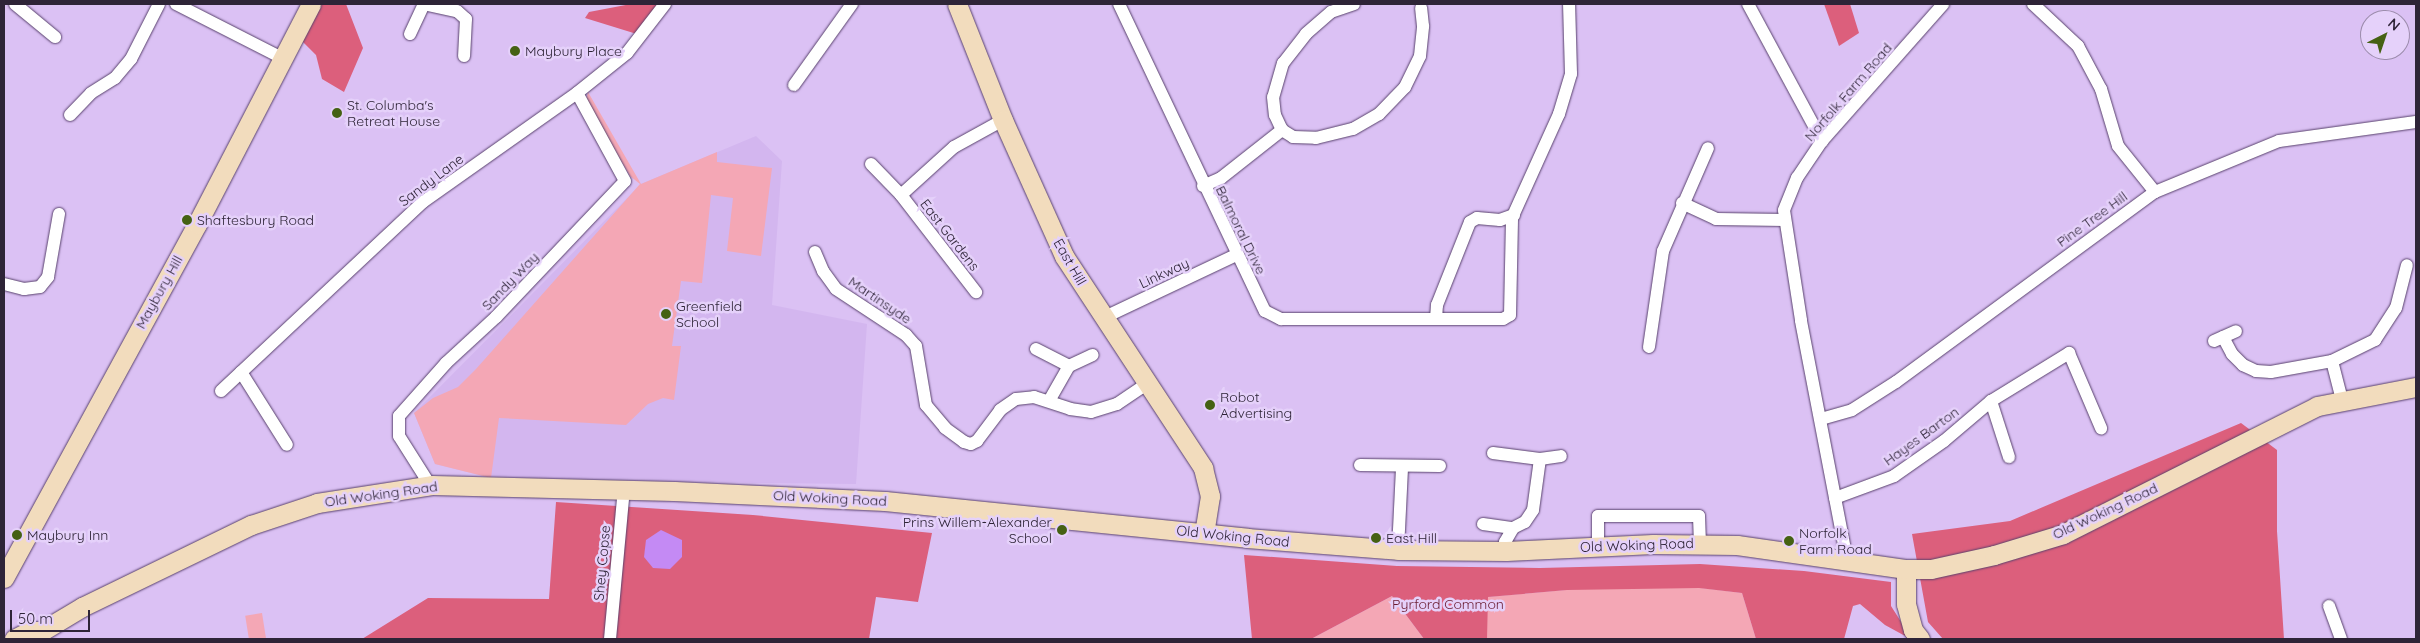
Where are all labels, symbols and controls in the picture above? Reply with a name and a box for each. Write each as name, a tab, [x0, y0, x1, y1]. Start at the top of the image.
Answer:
north arrow	[2360, 10, 2410, 60]
text: N	[2384, 14, 2404, 35]
street label: Norfolk Farm Road	[1801, 40, 1895, 144]
place label: Maybury Place	[525, 43, 622, 59]
marker: Maybury Place	[509, 45, 521, 57]
place label: St. Columba's Retreat House	[347, 97, 440, 130]
marker: St. Columba's Retreat House	[331, 107, 343, 119]
street label: Sandy Lane	[395, 150, 467, 210]
street label: Balmoral Drive	[1212, 183, 1270, 277]
street label: Pine Tree Hill	[2053, 188, 2131, 250]
street label: East Gardens	[917, 196, 983, 274]
place label: Shaftesbury Road	[197, 212, 314, 228]
marker: Shaftesbury Road	[181, 214, 193, 226]
street label: East Hill	[1050, 236, 1090, 288]
street label: Sandy Way	[478, 248, 542, 314]
street label: Maybury Hill	[132, 252, 186, 332]
street label: Linkway	[1136, 254, 1192, 292]
street label: Martinsyde	[845, 273, 915, 327]
place label: Greenfield School	[676, 298, 742, 331]
marker: Greenfield School	[660, 308, 672, 320]
place label: Robot Advertising	[1220, 389, 1292, 422]
marker: Robot Advertising	[1204, 399, 1216, 411]
street label: Hayes Barton	[1880, 403, 1962, 469]
street label: Old Woking Road	[324, 478, 438, 510]
street label: Old Woking Road	[2050, 479, 2160, 543]
street label: Old Woking Road	[773, 487, 887, 509]
place label: Prins Willem-Alexander School	[903, 514, 1052, 546]
street label: Old Woking Road	[1176, 522, 1290, 550]
street label: Shey Copse	[590, 524, 614, 602]
marker: Prins Willem-Alexander School	[1056, 524, 1068, 536]
place label: Norfolk Farm Road	[1799, 525, 1872, 558]
place label: Maybury Inn	[27, 527, 108, 543]
marker: Maybury Inn	[11, 529, 23, 541]
place label: East Hill	[1386, 530, 1437, 546]
marker: East Hill	[1370, 532, 1382, 544]
street label: Old Woking Road	[1580, 535, 1694, 555]
marker: Norfolk Farm Road	[1783, 535, 1795, 547]
park label: Pyrford Common	[1392, 596, 1504, 612]
scale bar	[12, 600, 92, 632]
text: 50 m	[18, 609, 53, 628]

